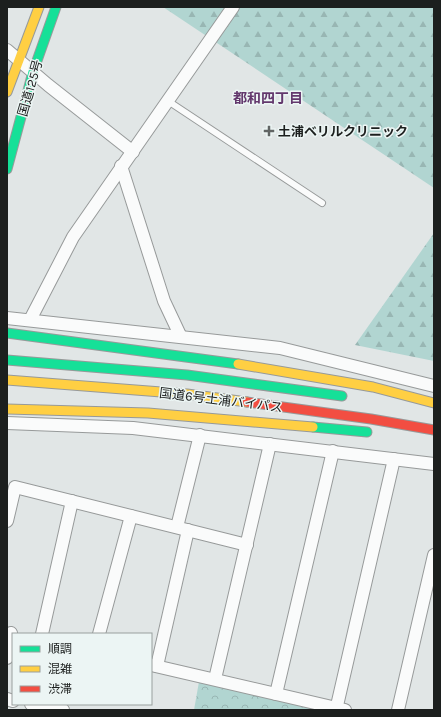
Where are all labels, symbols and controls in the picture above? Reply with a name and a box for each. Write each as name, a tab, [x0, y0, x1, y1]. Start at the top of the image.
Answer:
street label: 国道125号	[15, 58, 45, 118]
district label: 都和四丁目	[233, 90, 303, 107]
place label: 土浦ベリルクリニック	[278, 124, 408, 139]
marker: 土浦ベリルクリニック	[263, 125, 275, 137]
street label: 国道6号土浦バイパス	[158, 385, 284, 415]
legend	[12, 633, 152, 705]
text: 順調	[48, 642, 72, 656]
text: 混雑	[48, 662, 72, 676]
text: 渋滞	[48, 682, 72, 696]

